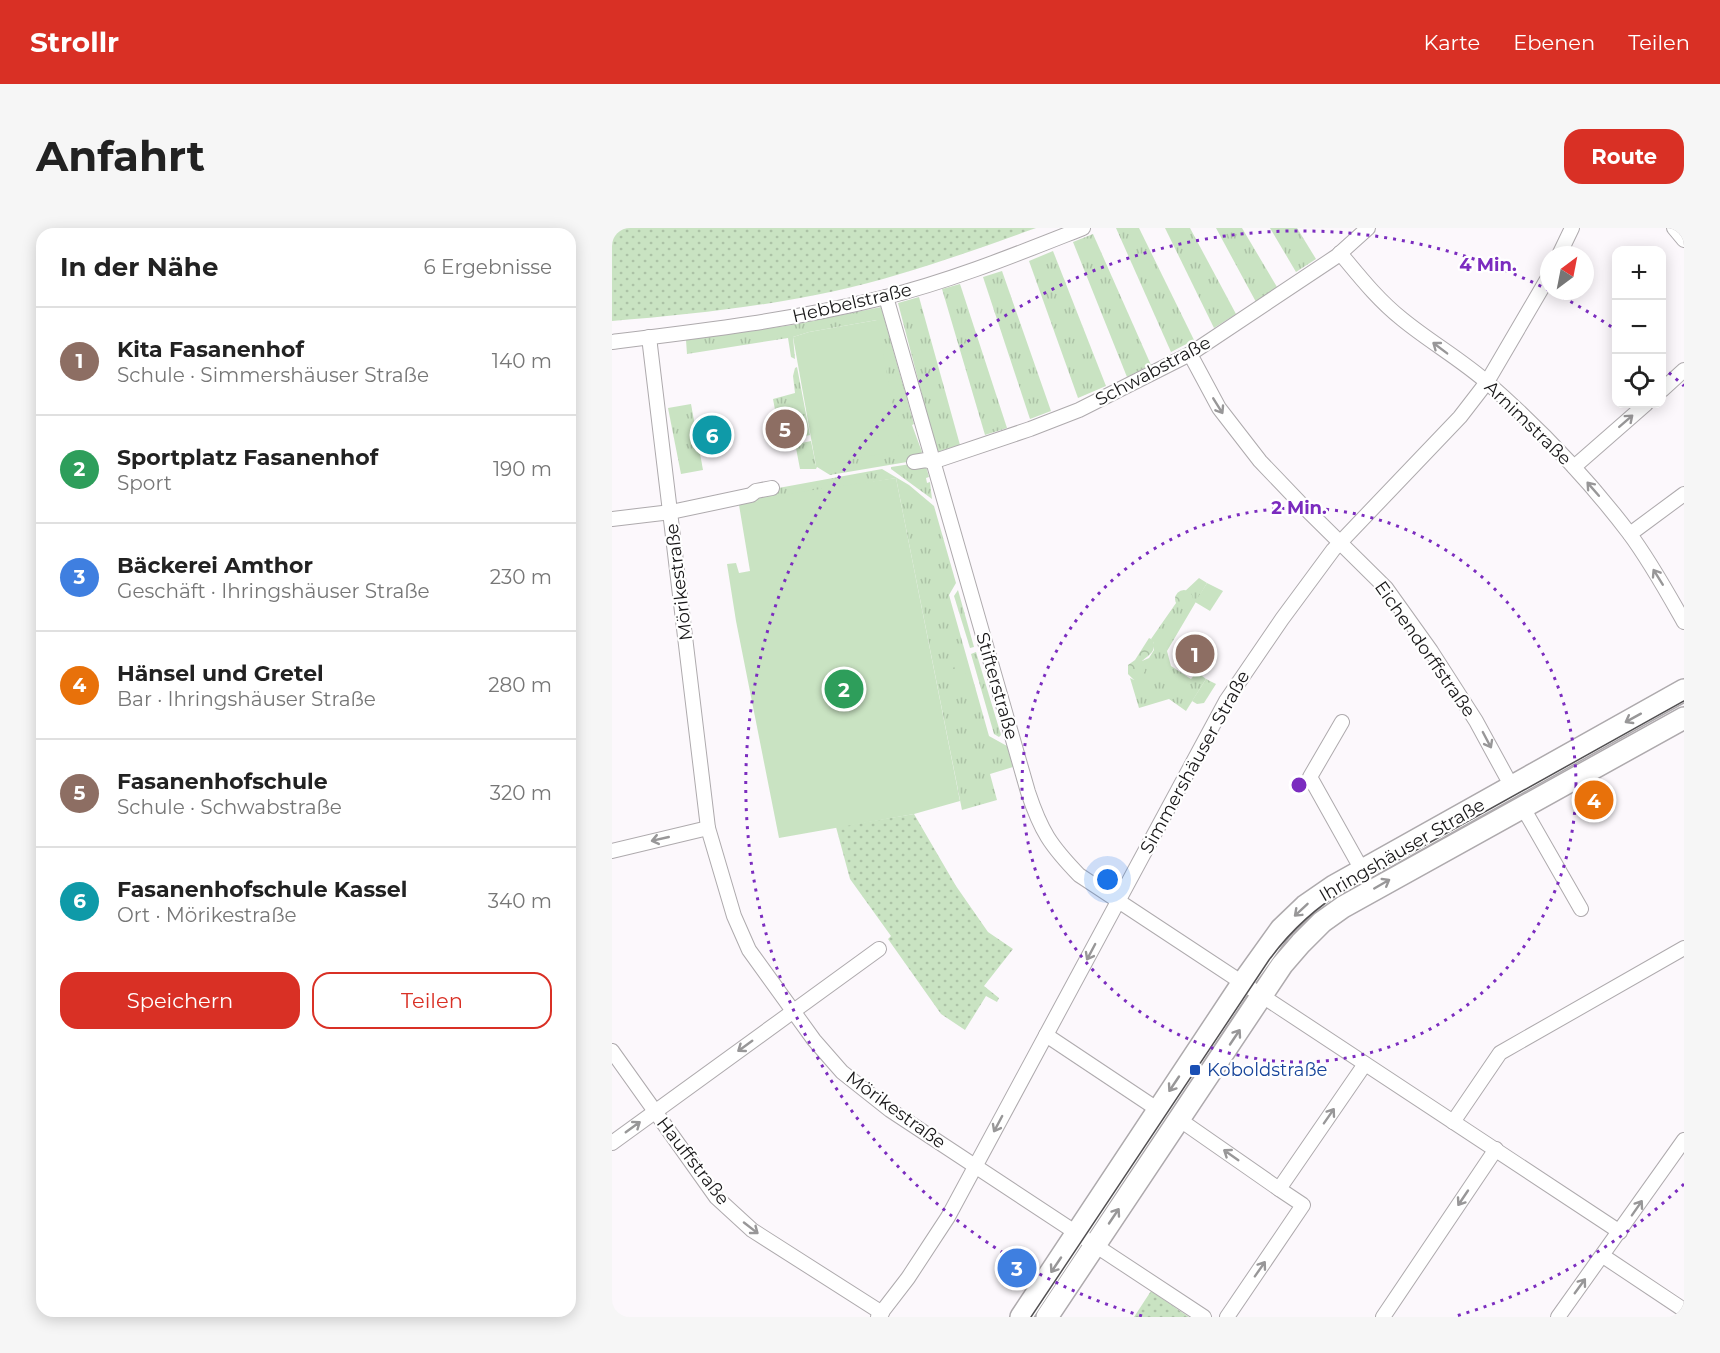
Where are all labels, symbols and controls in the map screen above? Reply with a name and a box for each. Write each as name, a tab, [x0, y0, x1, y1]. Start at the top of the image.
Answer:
text: Strollr	[30, 25, 119, 59]
text: Karte	[1424, 30, 1480, 55]
text: Ebenen	[1513, 30, 1595, 55]
text: Teilen	[1628, 30, 1690, 55]
button: Route	[1564, 129, 1684, 184]
text: Anfahrt	[36, 130, 205, 182]
north arrow	[1540, 246, 1594, 300]
map controls	[1612, 246, 1666, 408]
button: +	[1612, 246, 1666, 300]
text: In der Nähe	[60, 251, 218, 283]
text: 4 Min.	[1459, 254, 1517, 276]
text: 6 Ergebnisse	[424, 255, 552, 279]
street label: Hebbelstraße	[790, 279, 914, 327]
button: −	[1612, 300, 1666, 354]
street label: Schwabstraße	[1092, 331, 1215, 411]
text: Kita Fasanenhof	[117, 336, 304, 363]
one-way arrow	[1433, 341, 1449, 354]
text: 1	[76, 349, 83, 373]
text: 140 m	[492, 349, 552, 373]
button: locate	[1612, 354, 1666, 408]
text: Schule · Simmershäuser Straße	[117, 363, 429, 387]
street label: Arnimstraße	[1480, 376, 1576, 470]
one-way arrow	[1212, 397, 1225, 414]
pin: 5	[766, 406, 804, 452]
pin: 6	[692, 412, 732, 458]
one-way arrow	[1618, 415, 1634, 428]
text: Sportplatz Fasanenhof	[117, 444, 378, 471]
text: 2	[74, 457, 85, 481]
text: 190 m	[493, 457, 552, 481]
text: Sport	[117, 471, 172, 495]
one-way arrow	[1586, 481, 1599, 497]
text: 2 Min.	[1271, 497, 1327, 519]
street label: Mörikestraße	[661, 522, 697, 642]
text: Bäckerei Amthor	[117, 552, 313, 579]
text: 3	[74, 565, 85, 589]
text: 230 m	[490, 565, 552, 589]
one-way arrow	[1652, 569, 1664, 586]
street label: Eichendorffstraße	[1370, 577, 1480, 721]
text: Geschäft · Ihringshäuser Straße	[117, 579, 430, 603]
street label: Stifterstraße	[971, 630, 1023, 742]
pin: 1	[1176, 632, 1214, 676]
text: Hänsel und Gretel	[117, 660, 324, 687]
pin: 2	[824, 666, 864, 712]
street label: Simmershäuser Straße	[1135, 667, 1255, 857]
text: 4	[73, 673, 86, 697]
text: 280 m	[488, 673, 552, 697]
text: Bar · Ihringshäuser Straße	[117, 687, 376, 711]
one-way arrow	[1625, 713, 1642, 725]
one-way arrow	[1482, 731, 1493, 749]
text: Fasanenhofschule	[117, 768, 328, 795]
centre of rings	[1289, 775, 1309, 795]
pin: 4	[1574, 778, 1614, 822]
text: 5	[74, 781, 85, 805]
text: 320 m	[490, 781, 552, 805]
street label: Ihringshäuser Straße	[1315, 793, 1489, 906]
text: Schule · Schwabstraße	[117, 795, 342, 819]
one-way arrow	[651, 834, 670, 846]
your location	[1093, 865, 1122, 894]
text: Fasanenhofschule Kassel	[117, 876, 407, 903]
one-way arrow	[1374, 878, 1391, 890]
text: 6	[73, 889, 86, 913]
text: 340 m	[488, 889, 552, 913]
text: Ort · Mörikestraße	[117, 903, 297, 927]
one-way arrow	[1294, 903, 1309, 917]
one-way arrow	[1085, 943, 1096, 961]
button: Speichern	[60, 972, 300, 1029]
button: Teilen	[312, 972, 552, 1029]
one-way arrow	[1229, 1029, 1242, 1046]
one-way arrow	[738, 1040, 754, 1052]
place label: Koboldstraße	[1207, 1059, 1327, 1081]
marker: Koboldstraße	[1188, 1063, 1202, 1077]
street label: Mörikestraße	[842, 1066, 950, 1154]
one-way arrow	[1167, 1075, 1179, 1092]
one-way arrow	[1323, 1108, 1335, 1125]
street label: Hauffstraße	[652, 1113, 734, 1210]
one-way arrow	[992, 1115, 1004, 1132]
one-way arrow	[625, 1121, 641, 1133]
one-way arrow	[1222, 1149, 1239, 1162]
one-way arrow	[1457, 1189, 1469, 1206]
one-way arrow	[1631, 1201, 1643, 1217]
one-way arrow	[1108, 1208, 1120, 1225]
one-way arrow	[743, 1222, 759, 1235]
pin: 3	[998, 1246, 1036, 1290]
one-way arrow	[1050, 1256, 1062, 1273]
one-way arrow	[1254, 1261, 1266, 1277]
one-way arrow	[1574, 1279, 1587, 1295]

